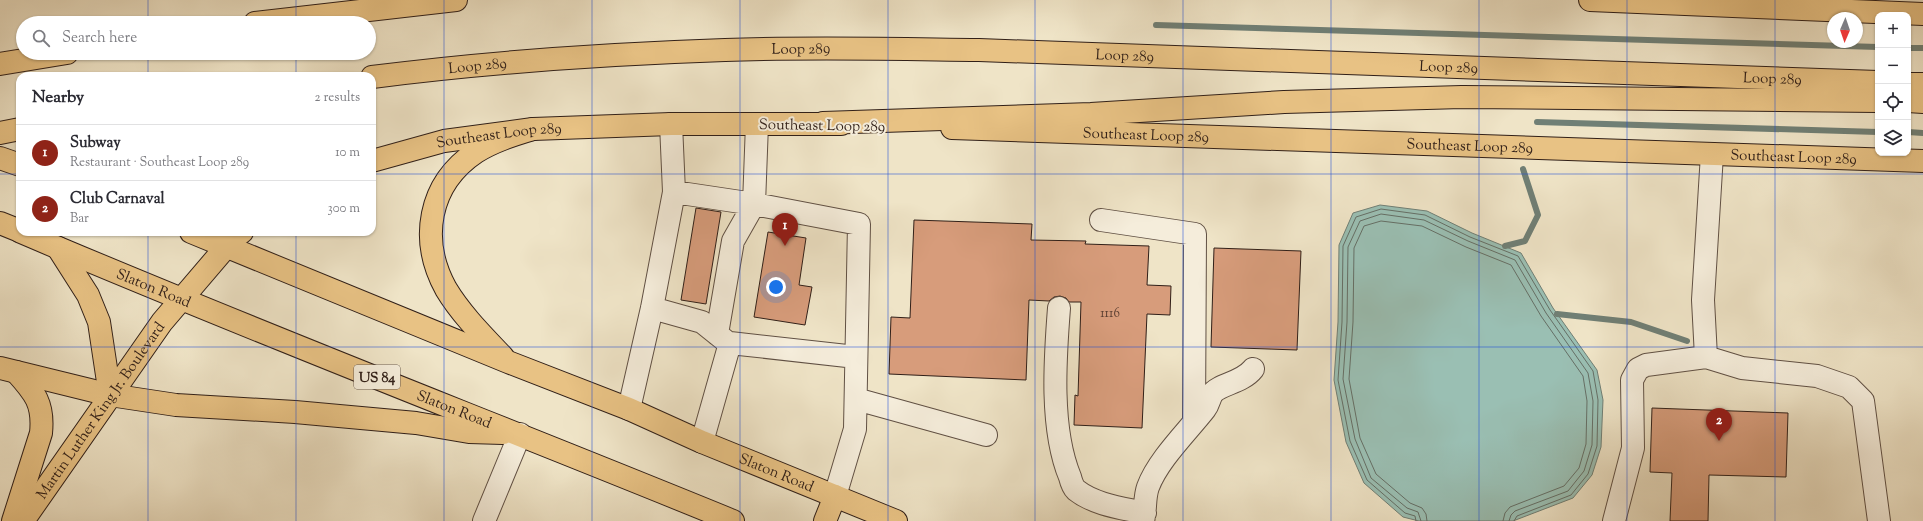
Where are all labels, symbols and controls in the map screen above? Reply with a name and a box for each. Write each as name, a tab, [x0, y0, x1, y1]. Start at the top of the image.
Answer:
north arrow	[1827, 12, 1863, 48]
map controls	[1875, 12, 1911, 156]
button: +	[1875, 12, 1911, 48]
search box	[16, 16, 376, 60]
icon: search	[30, 27, 52, 49]
text: Search here	[62, 28, 137, 49]
street label: Loop 289	[771, 39, 830, 61]
street label: Loop 289	[1095, 45, 1154, 68]
button: −	[1875, 48, 1911, 84]
street label: Loop 289	[447, 54, 508, 80]
street label: Loop 289	[1419, 57, 1478, 80]
street label: Loop 289	[1743, 68, 1802, 91]
button: locate	[1875, 84, 1911, 120]
text: Nearby	[32, 86, 84, 110]
text: 2 results	[315, 89, 360, 107]
street label: Southeast Loop 289	[759, 115, 885, 138]
street label: Southeast Loop 289	[434, 119, 562, 155]
button: layers	[1875, 120, 1911, 156]
street label: Southeast Loop 289	[1082, 123, 1209, 149]
text: Subway	[70, 133, 121, 154]
street label: Southeast Loop 289	[1406, 134, 1533, 160]
text: 1	[43, 144, 47, 162]
text: 10 m	[335, 144, 360, 162]
street label: Southeast Loop 289	[1730, 145, 1857, 171]
text: Restaurant · Southeast Loop 289	[70, 154, 249, 172]
text: Club Carnaval	[70, 189, 165, 210]
text: 2	[42, 200, 48, 218]
text: 300 m	[328, 200, 360, 218]
text: Bar	[70, 210, 89, 228]
pin: 1	[772, 213, 798, 246]
street label: Slaton Road	[113, 264, 194, 314]
your location	[766, 277, 786, 297]
house number: 1116	[1100, 305, 1120, 323]
street label: Martin Luther King Jr. Boulevard	[32, 318, 171, 504]
road number: US 84	[354, 365, 400, 389]
street label: Slaton Road	[413, 386, 495, 435]
pin: 2	[1706, 408, 1732, 441]
street label: Slaton Road	[735, 449, 817, 499]

